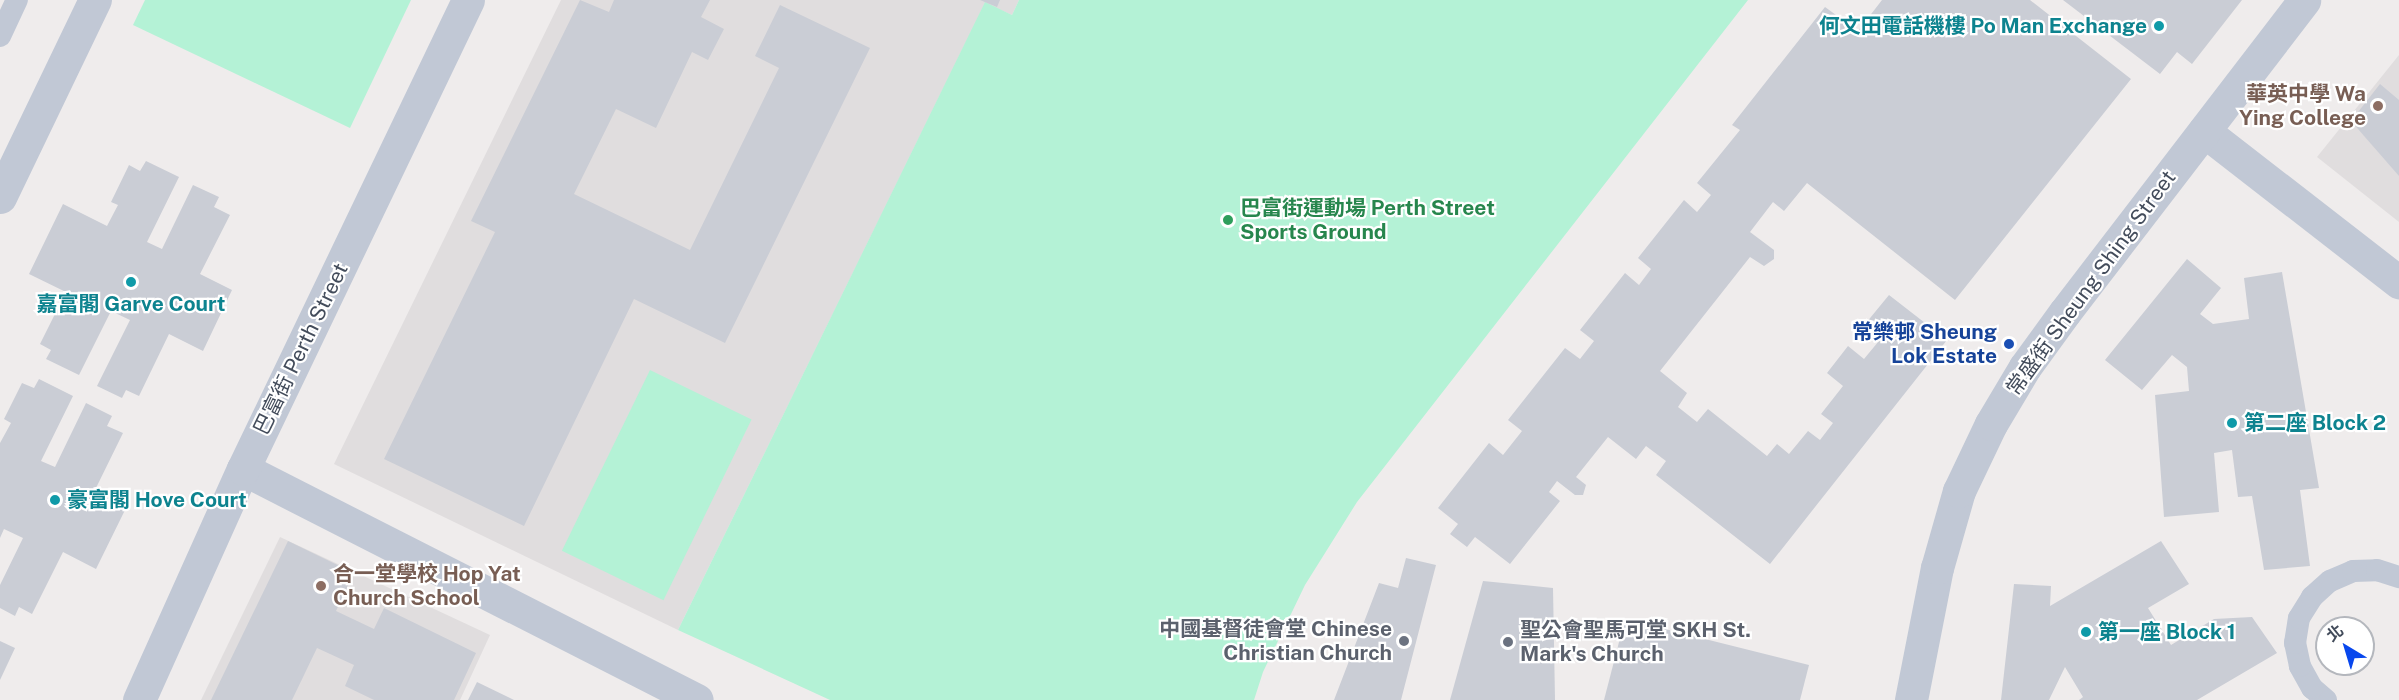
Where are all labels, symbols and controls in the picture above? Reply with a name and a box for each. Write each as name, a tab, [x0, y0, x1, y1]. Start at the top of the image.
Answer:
place label: 何文田電話機樓 Po Man Exchange	[1819, 13, 2147, 39]
marker: 何文田電話機樓 Po Man Exchange	[2152, 19, 2166, 33]
place label: 華英中學 Wa Ying College	[2239, 81, 2366, 131]
marker: 華英中學 Wa Ying College	[2371, 99, 2385, 113]
street label: 常盛街 Sheung Shing Street	[2001, 166, 2181, 400]
place label: 巴富街運動場 Perth Street Sports Ground	[1240, 195, 1495, 245]
marker: 巴富街運動場 Perth Street Sports Ground	[1221, 213, 1235, 227]
street label: 巴富街 Perth Street	[249, 259, 353, 439]
marker: 嘉富閣 Garve Court	[124, 275, 138, 289]
place label: 嘉富閣 Garve Court	[37, 291, 225, 317]
place label: 常樂邨 Sheung Lok Estate	[1852, 319, 1997, 369]
marker: 常樂邨 Sheung Lok Estate	[2002, 337, 2016, 351]
place label: 第二座 Block 2	[2244, 410, 2386, 436]
marker: 第二座 Block 2	[2225, 416, 2239, 430]
place label: 豪富閣 Hove Court	[67, 487, 247, 513]
marker: 豪富閣 Hove Court	[48, 493, 62, 507]
place label: 合一堂學校 Hop Yat Church School	[333, 561, 521, 611]
marker: 合一堂學校 Hop Yat Church School	[314, 579, 328, 593]
place label: 中國基督徒會堂 Chinese Christian Church	[1159, 616, 1392, 666]
north arrow	[2315, 616, 2375, 676]
place label: 聖公會聖馬可堂 SKH St. Mark's Church	[1520, 617, 1751, 667]
place label: 第一座 Block 1	[2098, 619, 2236, 645]
text: 北	[2323, 621, 2347, 645]
marker: 第一座 Block 1	[2079, 625, 2093, 639]
marker: 中國基督徒會堂 Chinese Christian Church	[1397, 634, 1411, 648]
marker: 聖公會聖馬可堂 SKH St. Mark's Church	[1501, 635, 1515, 649]

